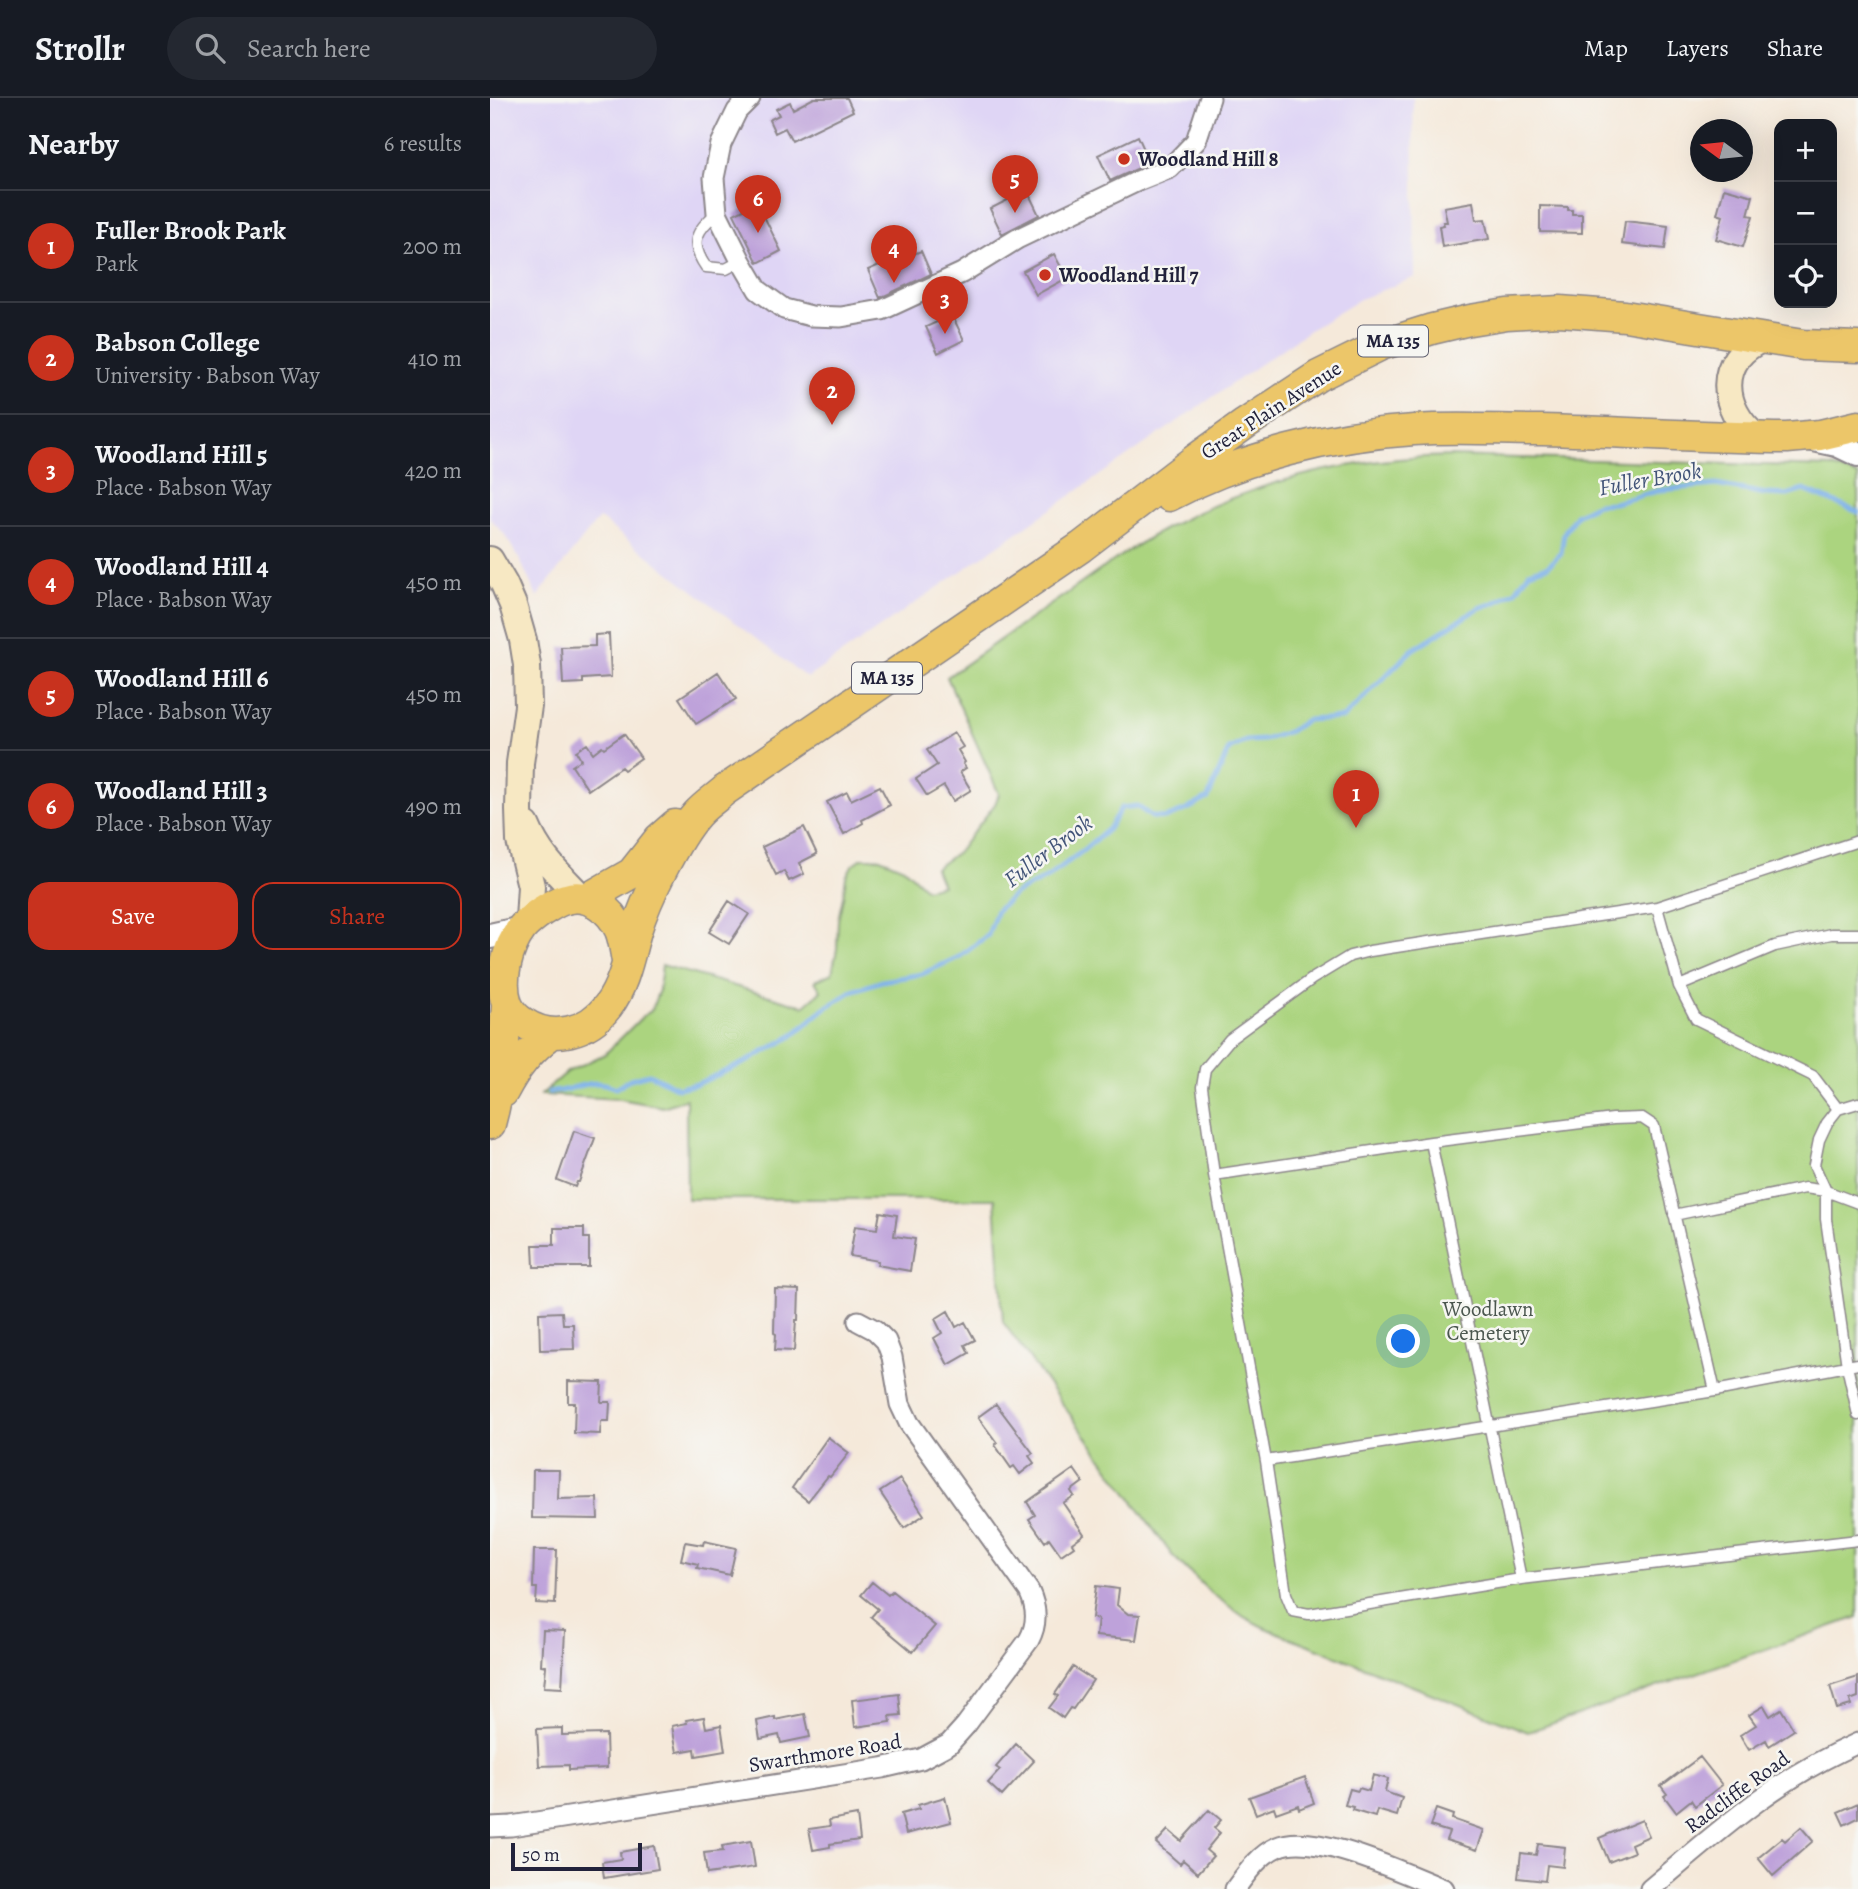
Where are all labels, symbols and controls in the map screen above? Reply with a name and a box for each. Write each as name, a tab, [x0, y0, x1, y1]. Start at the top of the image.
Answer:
search box	[167, 17, 657, 80]
text: Strollr	[35, 26, 125, 71]
icon: search	[191, 29, 229, 67]
text: Search here	[247, 31, 371, 66]
text: Map	[1584, 32, 1628, 64]
text: Layers	[1666, 32, 1729, 64]
text: Share	[1767, 32, 1823, 64]
north arrow	[1690, 119, 1753, 182]
map controls	[1774, 119, 1837, 308]
button: +	[1774, 119, 1837, 182]
text: Nearby	[28, 124, 119, 164]
text: 6 results	[384, 128, 462, 159]
place label: Woodland Hill 8	[1137, 145, 1279, 173]
marker: Woodland Hill 8	[1116, 151, 1132, 167]
pin: 5	[992, 155, 1038, 213]
pin: 6	[735, 175, 781, 233]
button: −	[1774, 182, 1837, 245]
text: Fuller Brook Park	[95, 213, 286, 248]
pin: 4	[871, 225, 917, 283]
text: 1	[47, 231, 55, 262]
text: 200 m	[403, 231, 462, 262]
button: locate	[1774, 245, 1837, 308]
text: Park	[95, 248, 138, 279]
place label: Woodland Hill 7	[1058, 261, 1199, 289]
marker: Woodland Hill 7	[1037, 267, 1053, 283]
pin: 3	[922, 276, 968, 334]
text: Babson College	[95, 325, 260, 360]
road number: MA 135	[1358, 326, 1428, 356]
text: 2	[45, 343, 57, 374]
text: 410 m	[408, 343, 462, 374]
street label: Great Plain Avenue	[1195, 354, 1347, 466]
text: University · Babson Way	[95, 360, 320, 391]
pin: 2	[809, 367, 855, 425]
text: Woodland Hill 5	[95, 437, 268, 472]
text: 3	[46, 455, 56, 486]
text: 420 m	[405, 455, 462, 486]
water label: Fuller Brook	[1596, 455, 1704, 503]
text: Place · Babson Way	[95, 472, 272, 503]
text: Woodland Hill 4	[95, 549, 269, 584]
text: 4	[46, 567, 56, 598]
text: 450 m	[406, 567, 462, 598]
text: Place · Babson Way	[95, 584, 272, 615]
text: Woodland Hill 6	[95, 661, 269, 696]
road number: MA 135	[852, 663, 922, 694]
text: 5	[46, 679, 56, 710]
text: 450 m	[406, 679, 462, 710]
text: Place · Babson Way	[95, 696, 272, 727]
pin: 1	[1333, 770, 1379, 828]
text: Woodland Hill 3	[95, 773, 268, 808]
text: 6	[46, 791, 56, 822]
text: 490 m	[405, 791, 462, 822]
water label: Fuller Brook	[997, 807, 1099, 895]
text: Place · Babson Way	[95, 808, 272, 839]
button: Save	[28, 882, 238, 950]
button: Share	[252, 882, 462, 950]
park label: Woodlawn Cemetery	[1441, 1295, 1534, 1347]
your location	[1386, 1324, 1420, 1358]
street label: Swarthmore Road	[747, 1727, 904, 1779]
street label: Radcliffe Road	[1679, 1744, 1796, 1840]
scale bar	[511, 1840, 642, 1872]
text: 50 m	[522, 1842, 560, 1868]

